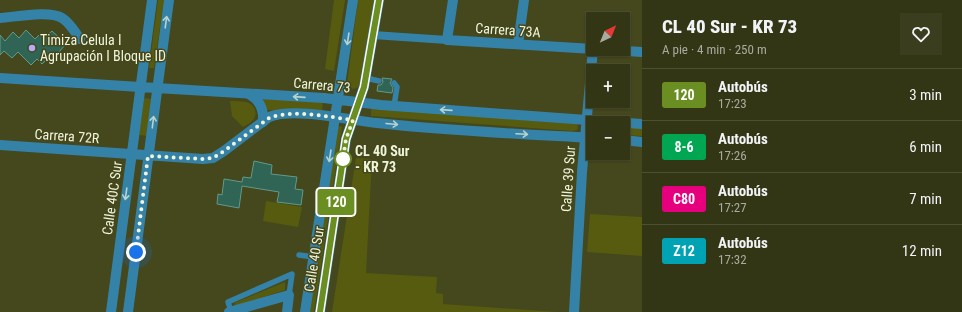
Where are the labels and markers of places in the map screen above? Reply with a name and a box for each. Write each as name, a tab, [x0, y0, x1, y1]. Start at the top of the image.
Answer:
place label: Timiza Celula I Agrupación I Bloque ID	[40, 32, 166, 64]
marker: Timiza Celula I Agrupación I Bloque ID	[27, 43, 37, 53]
place label: CL 40 Sur - KR 73	[355, 143, 410, 175]
marker: CL 40 Sur - KR 73	[334, 150, 352, 168]

